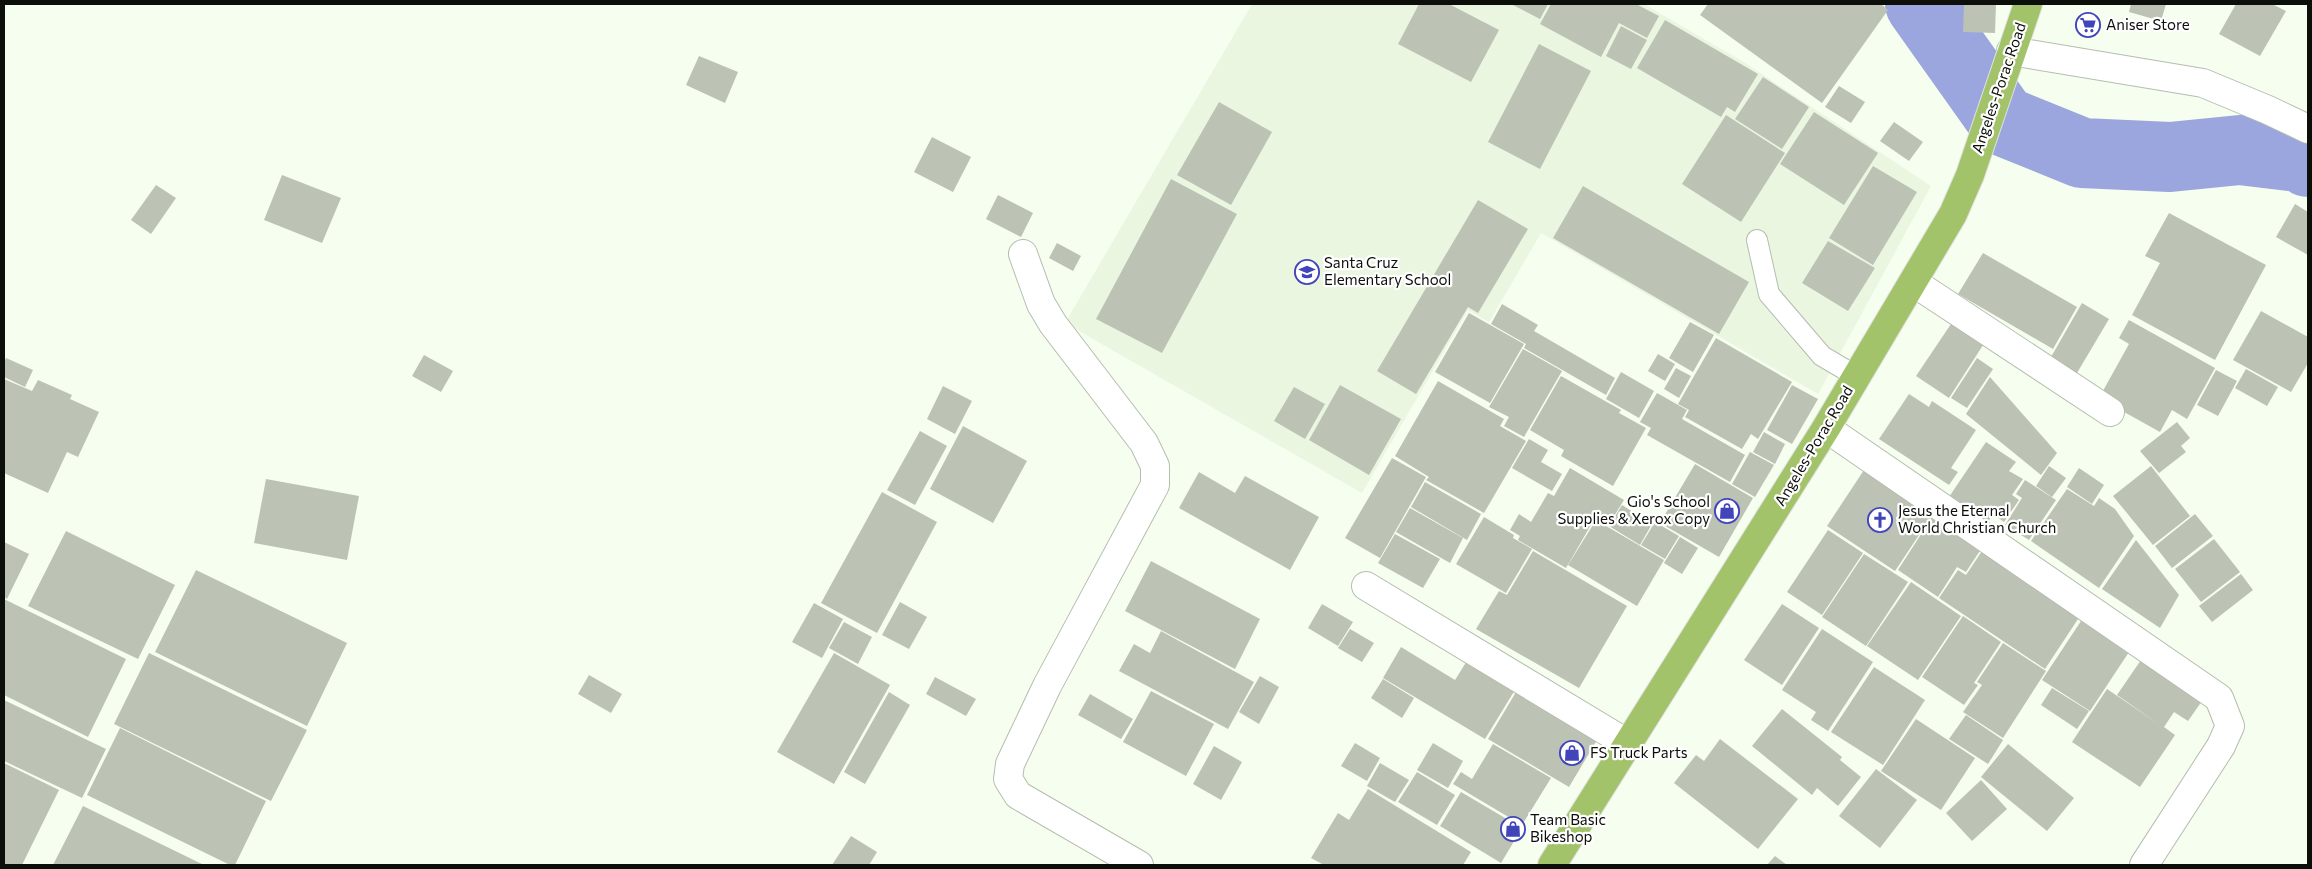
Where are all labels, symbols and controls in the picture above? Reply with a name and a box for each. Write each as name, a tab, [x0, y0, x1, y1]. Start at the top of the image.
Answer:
supermarket icon: Aniser Store	[2075, 12, 2101, 38]
place label: Aniser Store	[2106, 15, 2190, 33]
street label: Angeles-Porac Road	[1967, 20, 2029, 155]
place label: Santa Cruz Elementary School	[1324, 253, 1451, 288]
school or university icon: Santa Cruz Elementary School	[1294, 259, 1320, 285]
street label: Angeles-Porac Road	[1770, 382, 1856, 509]
place label: Gio's School Supplies & Xerox Copy	[1557, 492, 1710, 527]
shop icon: Gio's School Supplies & Xerox Copy	[1714, 498, 1740, 524]
place label: Jesus the Eternal World Christian Church	[1898, 501, 2056, 536]
church icon: Jesus the Eternal World Christian Church	[1867, 507, 1893, 533]
shop icon: FS Truck Parts	[1559, 740, 1585, 766]
place label: FS Truck Parts	[1590, 743, 1688, 761]
place label: Team Basic Bikeshop	[1530, 810, 1606, 845]
shop icon: Team Basic Bikeshop	[1500, 816, 1526, 842]

